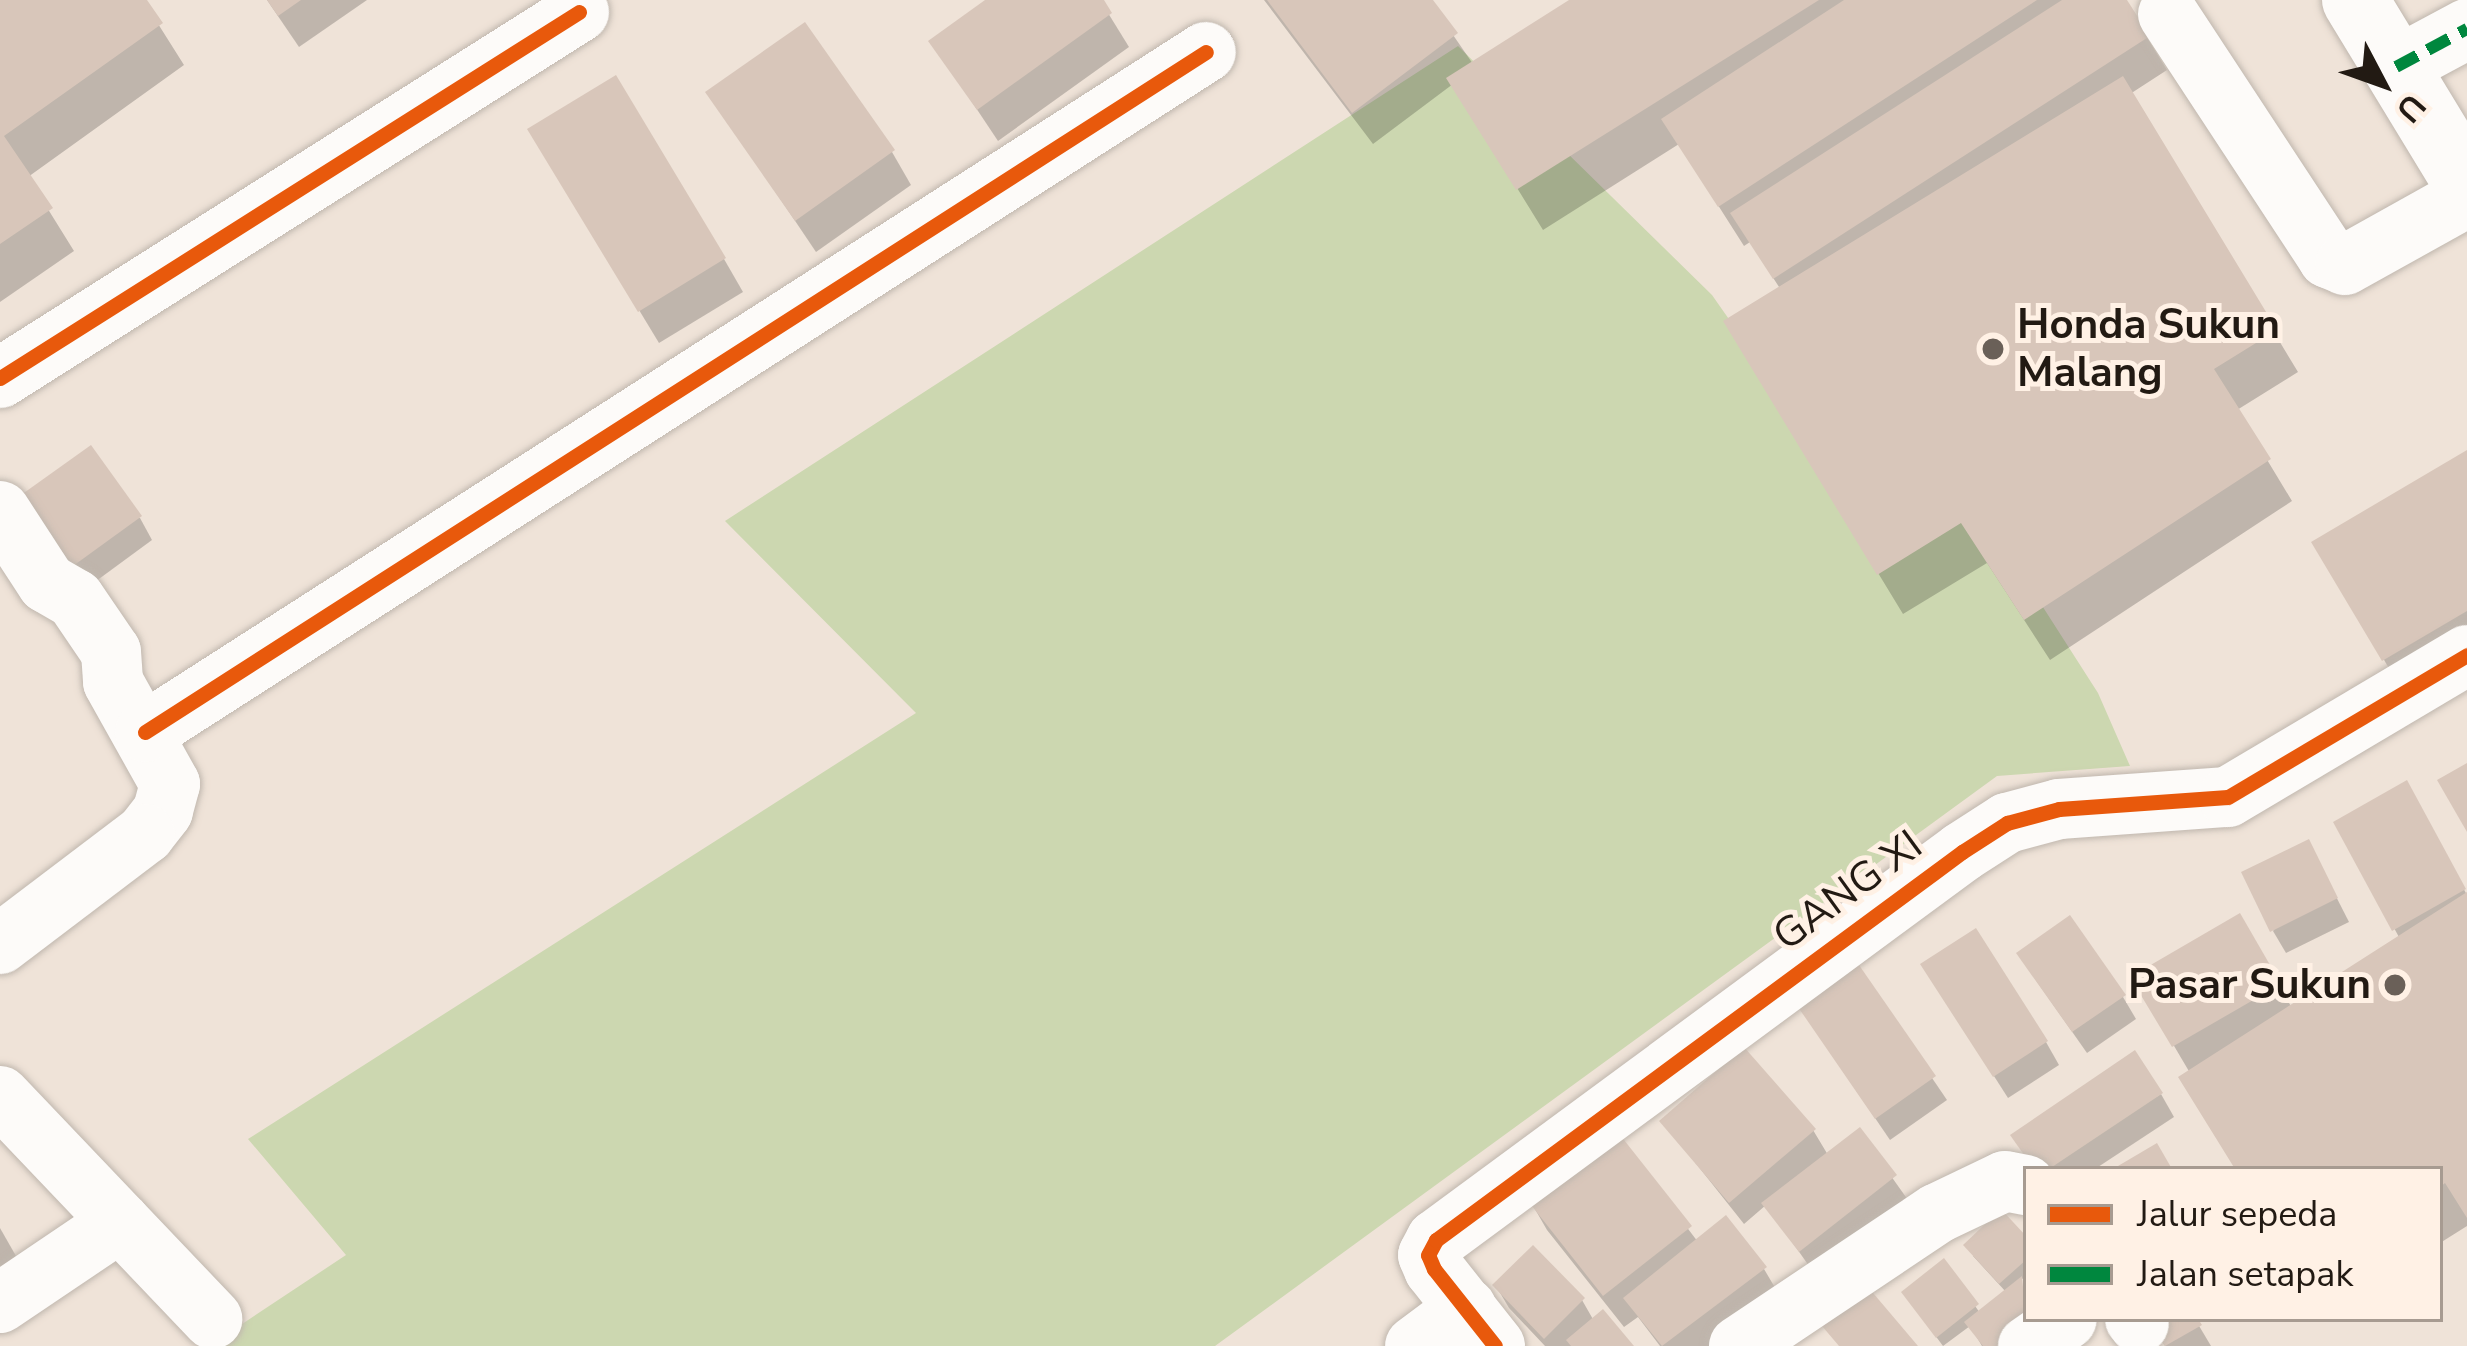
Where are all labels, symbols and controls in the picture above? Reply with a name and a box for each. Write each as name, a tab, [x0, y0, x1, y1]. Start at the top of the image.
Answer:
north arrow	[2323, 24, 2443, 144]
text: U	[2386, 84, 2436, 132]
place label: Honda Sukun Malang	[2017, 300, 2280, 398]
marker: Honda Sukun Malang	[1980, 336, 2006, 362]
street label: GANG XI	[1764, 820, 1932, 962]
place label: Pasar Sukun	[2128, 960, 2371, 1010]
marker: Pasar Sukun	[2382, 972, 2408, 998]
legend	[2023, 1166, 2443, 1322]
text: Jalur sepeda	[2137, 1190, 2337, 1239]
text: Jalan setapak	[2137, 1250, 2353, 1299]

